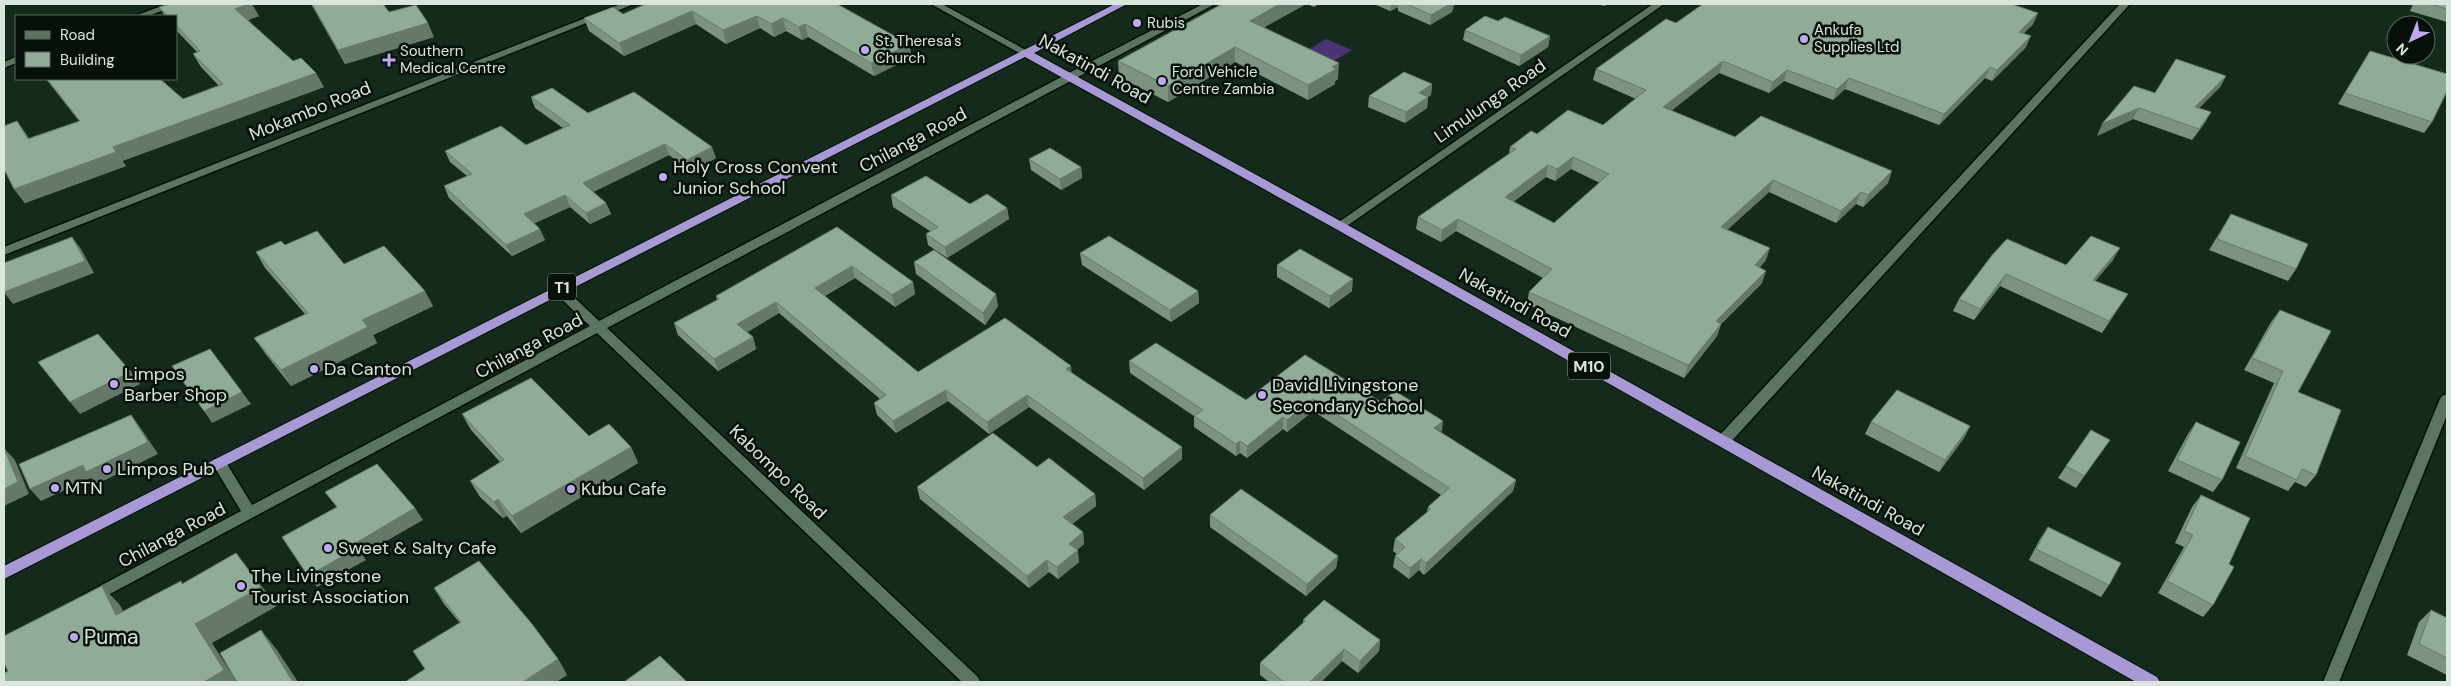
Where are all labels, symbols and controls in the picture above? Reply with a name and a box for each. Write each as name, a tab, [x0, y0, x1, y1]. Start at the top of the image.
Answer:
place label: Rubis	[1147, 13, 1185, 33]
legend	[15, 15, 178, 80]
north arrow	[2386, 15, 2436, 65]
marker: Rubis	[1131, 17, 1143, 29]
place label: Ankufa Supplies Ltd	[1814, 20, 1899, 57]
text: Road	[60, 25, 95, 45]
street label: Nakatindi Road	[1035, 28, 1155, 110]
place label: St. Theresa's Church	[875, 31, 962, 68]
marker: Ankufa Supplies Ltd	[1798, 33, 1810, 45]
text: N	[2392, 39, 2412, 60]
place label: Southern Medical Centre	[400, 41, 506, 78]
marker: St. Theresa's Church	[859, 44, 871, 56]
text: Building	[60, 50, 115, 70]
marker: Southern Medical Centre	[382, 53, 396, 67]
street label: Limulunga Road	[1429, 53, 1551, 149]
place label: Ford Vehicle Centre Zambia	[1172, 62, 1274, 99]
marker: Ford Vehicle Centre Zambia	[1156, 75, 1168, 87]
street label: Mokambo Road	[246, 76, 374, 146]
street label: Chilanga Road	[855, 102, 971, 178]
place label: Holy Cross Convent Junior School	[673, 155, 838, 200]
marker: Holy Cross Convent Junior School	[657, 171, 669, 183]
street label: Nakatindi Road	[1455, 262, 1575, 344]
road number: T1	[548, 274, 576, 300]
street label: Chilanga Road	[471, 308, 587, 384]
road number: M10	[1568, 352, 1610, 380]
place label: Da Canton	[324, 357, 412, 381]
place label: Limpos Barber Shop	[124, 362, 227, 407]
marker: Da Canton	[308, 363, 320, 375]
place label: David Livingstone Secondary School	[1272, 373, 1423, 418]
marker: Limpos Barber Shop	[108, 378, 120, 390]
marker: David Livingstone Secondary School	[1256, 389, 1268, 401]
street label: Kabompo Road	[724, 419, 832, 525]
place label: Limpos Pub	[117, 457, 215, 481]
street label: Nakatindi Road	[1808, 460, 1928, 542]
marker: Limpos Pub	[101, 463, 113, 475]
place label: MTN	[65, 476, 103, 500]
place label: Kubu Cafe	[581, 477, 667, 501]
marker: MTN	[49, 482, 61, 494]
marker: Kubu Cafe	[565, 483, 577, 495]
street label: Chilanga Road	[114, 497, 230, 573]
place label: Sweet & Salty Cafe	[338, 536, 497, 560]
marker: Sweet & Salty Cafe	[322, 542, 334, 554]
place label: The Livingstone Tourist Association	[251, 564, 409, 609]
marker: The Livingstone Tourist Association	[235, 580, 247, 592]
place label: Puma	[84, 623, 138, 651]
marker: Puma	[68, 631, 80, 643]

